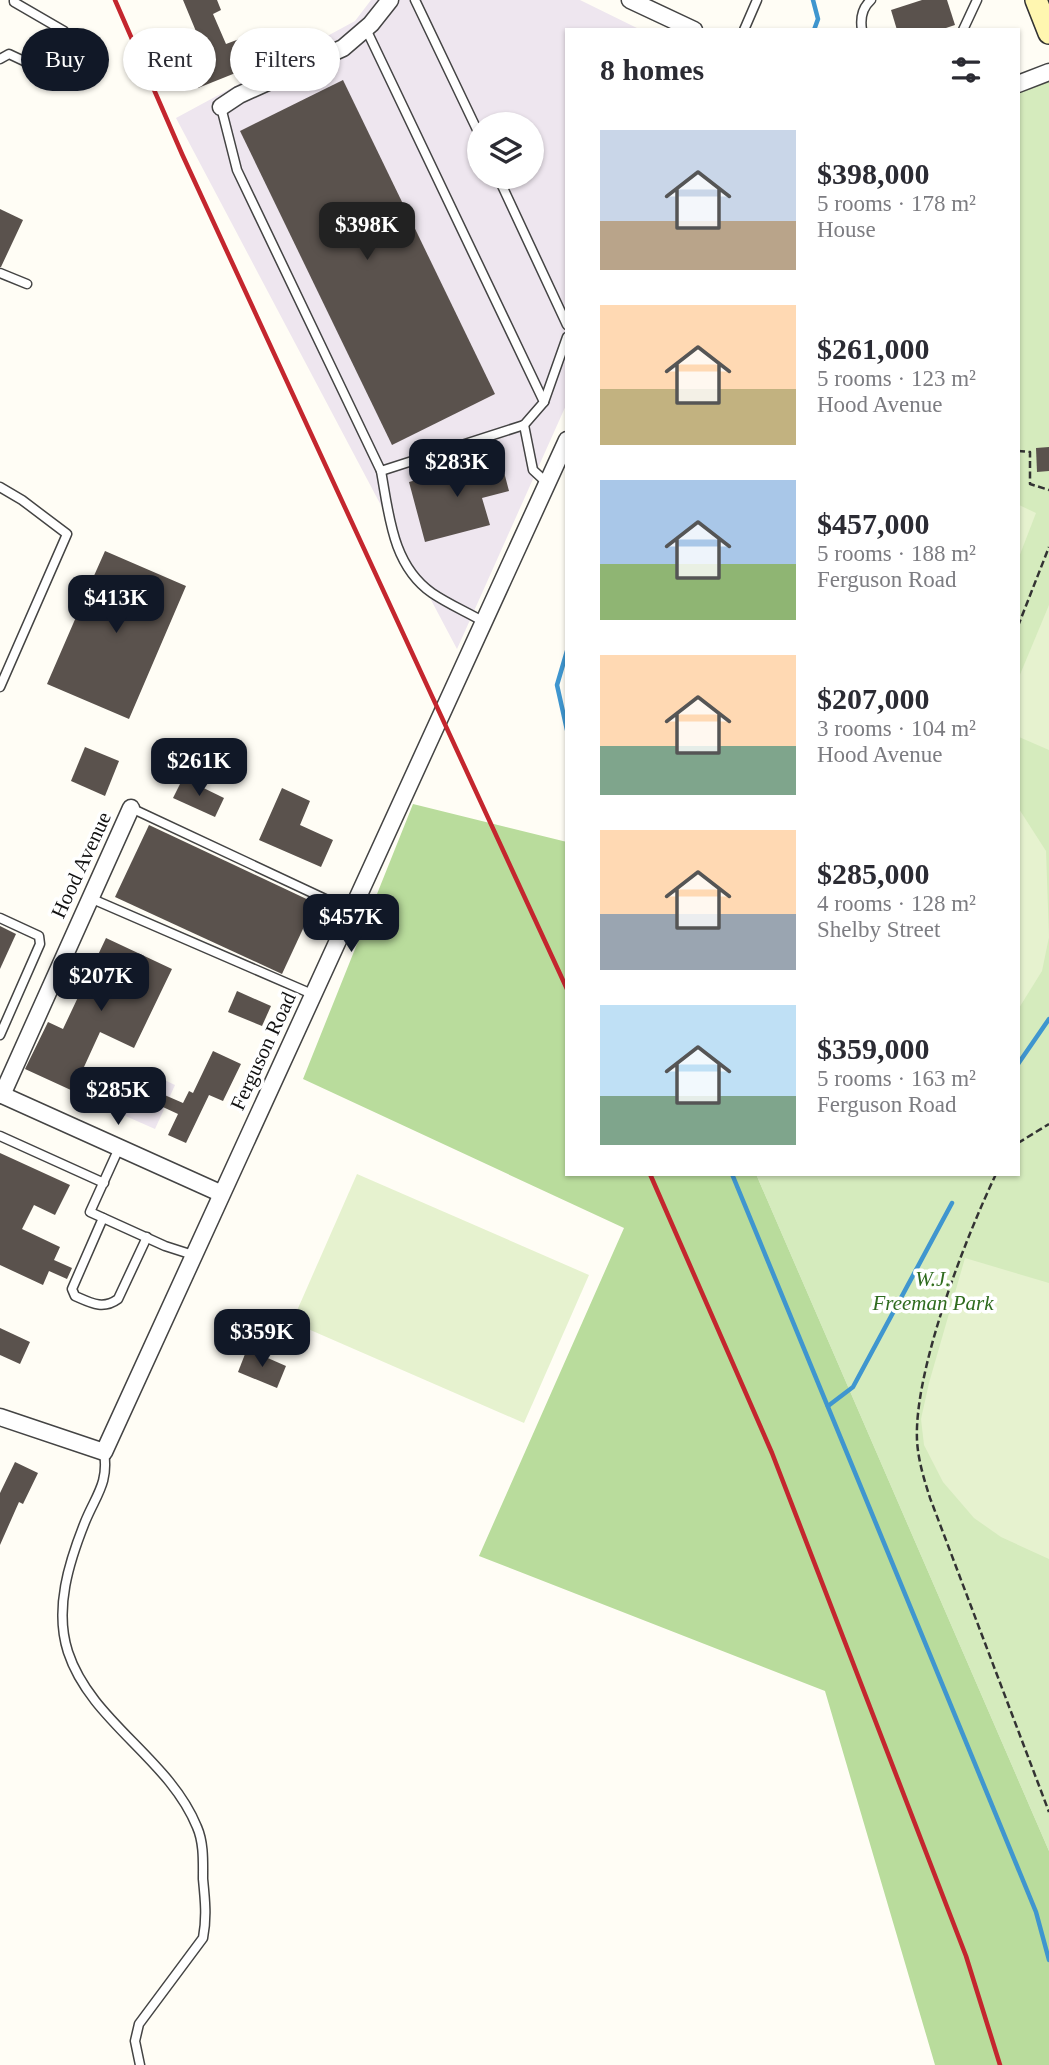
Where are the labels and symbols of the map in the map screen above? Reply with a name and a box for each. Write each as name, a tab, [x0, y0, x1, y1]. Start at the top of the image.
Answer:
pin: $398K	[318, 202, 416, 262]
pin: $283K	[408, 440, 506, 499]
pin: $413K	[67, 576, 165, 635]
pin: $261K	[150, 738, 248, 798]
street label: Hood Avenue	[46, 808, 116, 922]
pin: $457K	[302, 894, 400, 954]
pin: $207K	[52, 954, 150, 1013]
street label: Ferguson Road	[225, 988, 301, 1114]
pin: $285K	[69, 1068, 167, 1127]
park label: W.J. Freeman Park	[871, 1267, 994, 1315]
pin: $359K	[213, 1310, 311, 1369]

